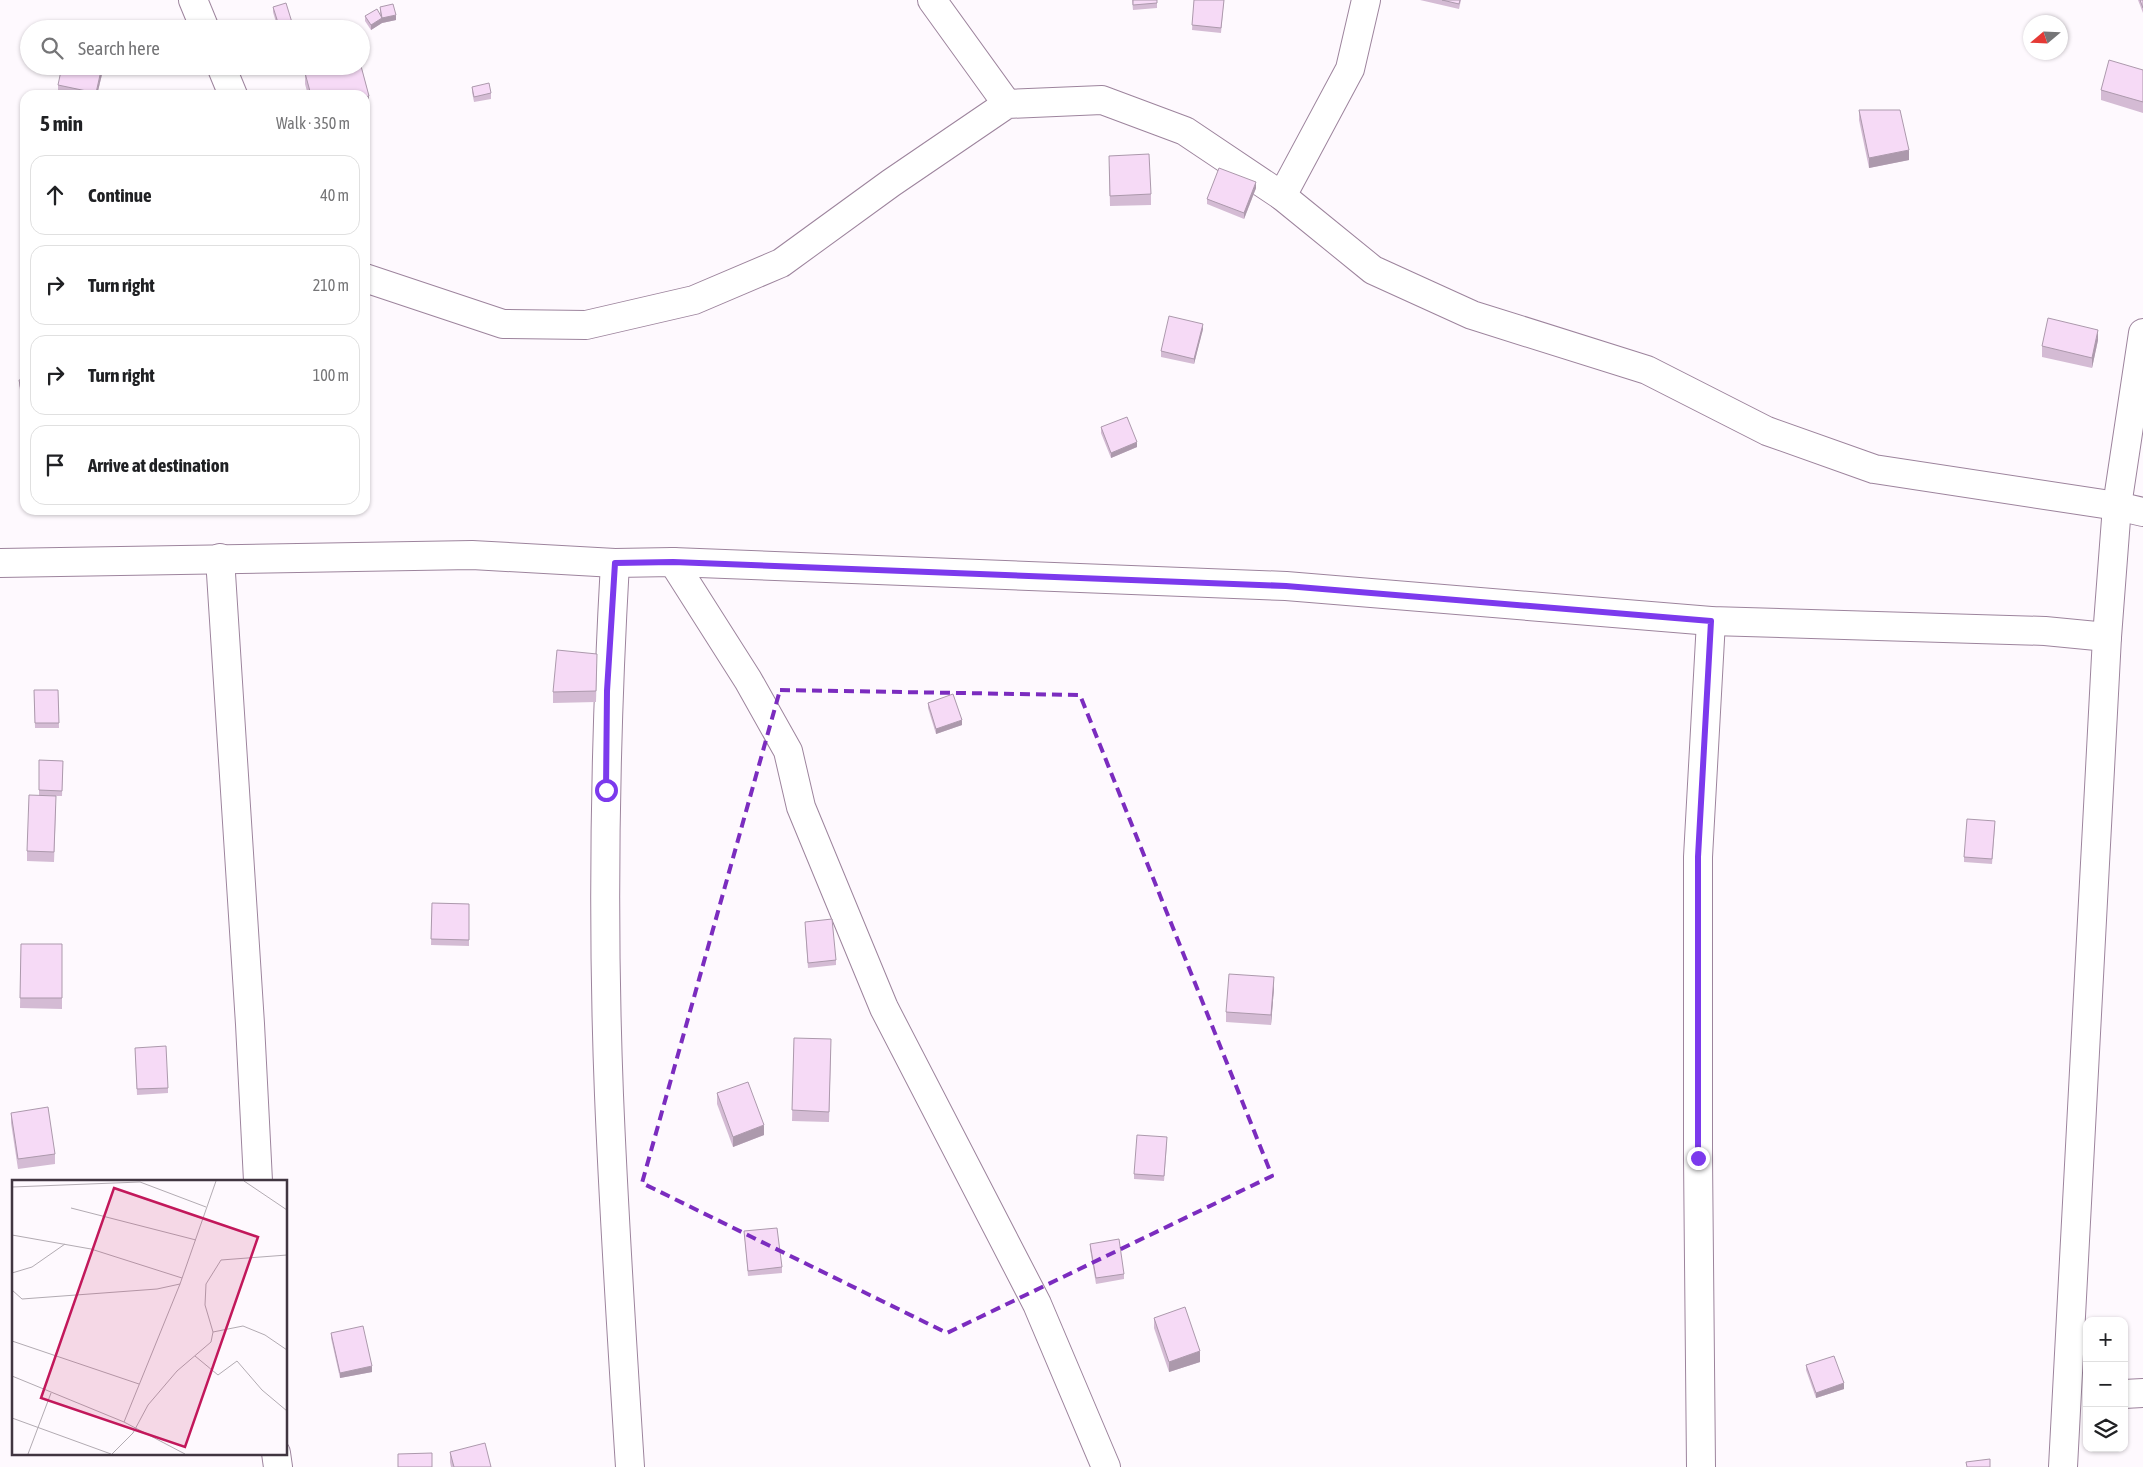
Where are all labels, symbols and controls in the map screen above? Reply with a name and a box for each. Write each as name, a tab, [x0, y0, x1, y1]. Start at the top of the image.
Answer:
north arrow	[2023, 15, 2068, 60]
search box	[20, 20, 370, 75]
icon: search	[38, 34, 66, 62]
text: Search here	[78, 37, 160, 59]
text: 5 min	[40, 111, 83, 135]
text: Walk · 350 m	[276, 114, 350, 132]
icon: ahead	[41, 181, 69, 209]
text: Continue	[88, 184, 152, 206]
text: 40 m	[320, 186, 349, 204]
icon: right	[41, 271, 69, 299]
text: Turn right	[88, 274, 155, 296]
text: 210 m	[313, 276, 349, 294]
icon: right	[41, 361, 69, 389]
text: Turn right	[88, 364, 155, 386]
text: 100 m	[313, 366, 349, 384]
icon: arrive	[41, 451, 69, 479]
text: Arrive at destination	[88, 454, 229, 476]
route start	[595, 779, 618, 802]
route end	[1687, 1147, 1710, 1170]
inset map	[12, 1180, 288, 1454]
map controls	[2083, 1317, 2128, 1452]
button: +	[2083, 1317, 2128, 1362]
button: −	[2083, 1362, 2128, 1407]
button: layers	[2083, 1407, 2128, 1452]

